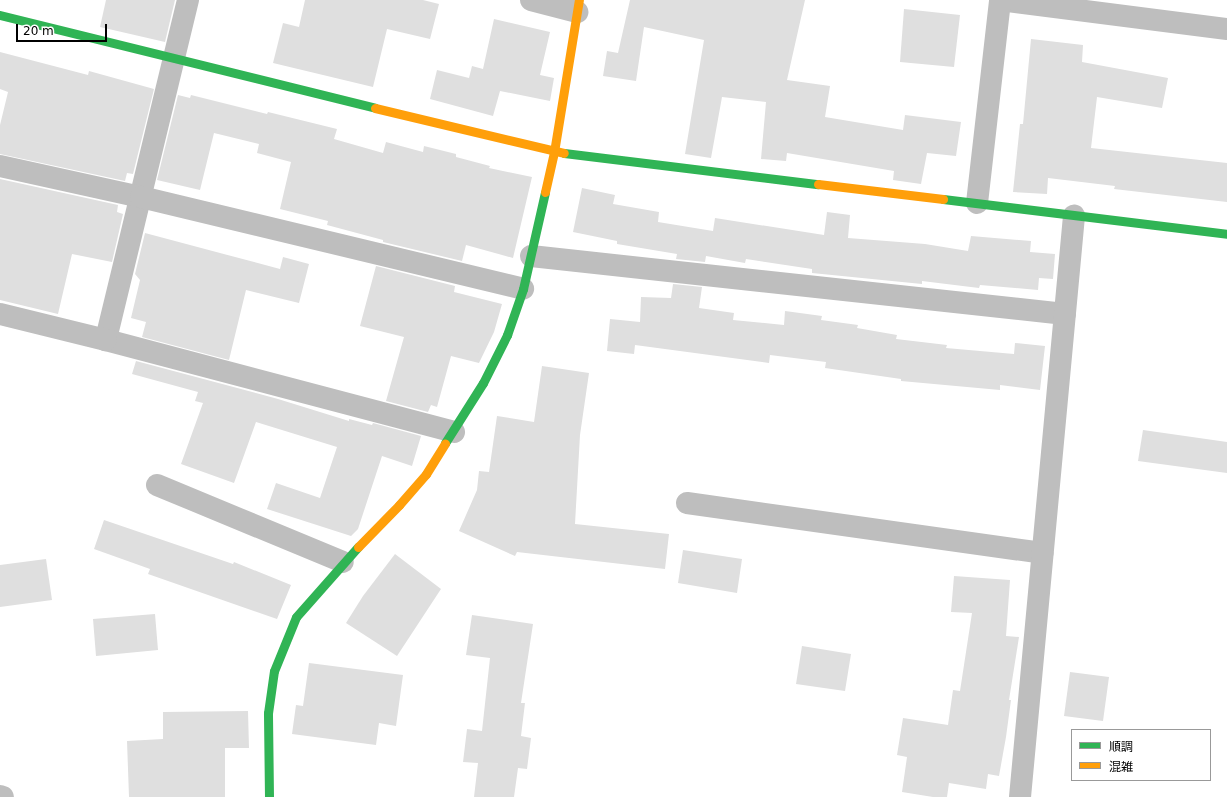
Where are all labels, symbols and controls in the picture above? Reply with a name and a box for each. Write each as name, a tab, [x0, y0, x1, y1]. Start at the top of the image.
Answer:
scale bar	[18, 16, 109, 42]
text: 20 m	[23, 24, 54, 38]
legend	[1071, 729, 1211, 781]
text: 順調	[1109, 740, 1133, 754]
text: 混雑	[1109, 760, 1133, 774]

